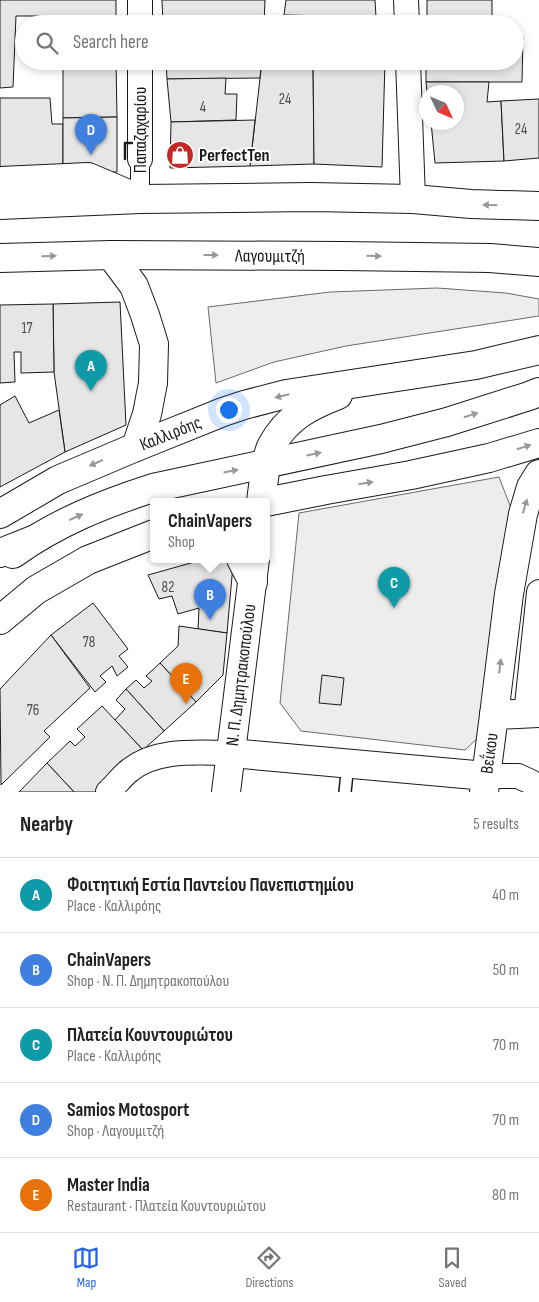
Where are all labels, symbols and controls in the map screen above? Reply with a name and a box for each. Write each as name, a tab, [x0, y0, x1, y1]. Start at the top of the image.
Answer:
search box	[15, 15, 524, 70]
icon: search	[33, 29, 61, 57]
text: Search here	[73, 31, 149, 54]
north arrow	[419, 85, 464, 130]
street label: Παπαζαχαρίου	[130, 87, 151, 173]
house number: 24	[279, 90, 291, 109]
house number: 4	[200, 98, 206, 117]
pin: D	[75, 114, 107, 155]
house number: 24	[515, 120, 527, 139]
shop icon: PerfectTen	[165, 140, 195, 170]
place label: PerfectTen	[199, 145, 270, 166]
one-way arrow	[482, 201, 498, 209]
street label: Λαγουμιτζή	[234, 245, 305, 266]
one-way arrow	[203, 251, 219, 259]
one-way arrow	[41, 252, 57, 260]
one-way arrow	[366, 252, 382, 260]
house number: 17	[21, 319, 33, 338]
pin: A	[75, 350, 107, 391]
one-way arrow	[274, 392, 289, 400]
your location	[216, 397, 242, 423]
one-way arrow	[464, 410, 479, 418]
street label: Καλλιρόης	[137, 411, 204, 455]
one-way arrow	[517, 443, 532, 451]
one-way arrow	[306, 449, 322, 457]
one-way arrow	[89, 459, 103, 467]
one-way arrow	[224, 467, 240, 475]
one-way arrow	[358, 479, 374, 487]
popup	[150, 498, 270, 563]
one-way arrow	[522, 498, 530, 513]
text: ChainVapers	[168, 510, 252, 533]
one-way arrow	[69, 513, 83, 521]
text: Shop	[168, 533, 195, 552]
pin: C	[378, 567, 410, 608]
house number: 82	[162, 578, 174, 597]
pin: B	[194, 579, 226, 620]
street label: Ν. Π. Δημητρακοπούλου	[221, 603, 260, 747]
house number: 78	[83, 633, 95, 652]
one-way arrow	[496, 658, 504, 674]
pin: E	[170, 663, 202, 704]
house number: 76	[27, 701, 39, 720]
street label: Βεΐκου	[476, 732, 502, 775]
text: Nearby	[20, 812, 73, 837]
text: 5 results	[473, 815, 519, 834]
text: Φοιτητική Εστία Παντείου Πανεπιστημίου	[67, 874, 354, 897]
text: A	[32, 886, 40, 905]
text: 40 m	[492, 886, 519, 905]
text: Place · Καλλιρόης	[67, 897, 161, 916]
text: ChainVapers	[67, 949, 151, 972]
text: B	[32, 961, 40, 980]
text: 50 m	[493, 961, 519, 980]
text: Shop · Ν. Π. Δημητρακοπούλου	[67, 972, 229, 991]
text: Πλατεία Κουντουριώτου	[67, 1024, 233, 1047]
text: C	[32, 1036, 40, 1055]
text: 70 m	[493, 1036, 519, 1055]
text: Place · Καλλιρόης	[67, 1047, 161, 1066]
text: Samios Motosport	[67, 1099, 189, 1122]
text: D	[32, 1111, 40, 1130]
text: 70 m	[493, 1111, 519, 1130]
text: Shop · Λαγουμιτζή	[67, 1122, 164, 1141]
text: Master India	[67, 1174, 150, 1197]
text: E	[33, 1186, 39, 1205]
text: 80 m	[492, 1186, 519, 1205]
text: Restaurant · Πλατεία Κουντουριώτου	[67, 1197, 266, 1216]
tab: Map	[72, 1244, 100, 1291]
tab: Directions	[245, 1244, 294, 1291]
tab: Saved	[438, 1244, 467, 1291]

